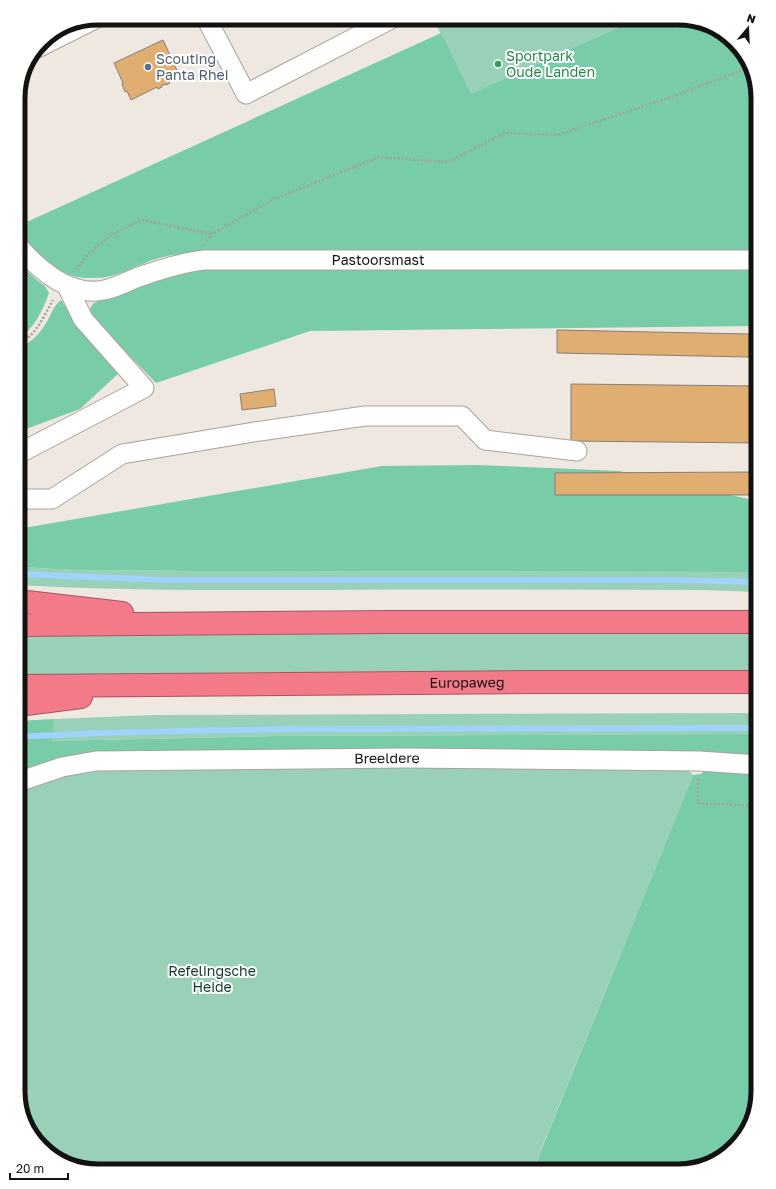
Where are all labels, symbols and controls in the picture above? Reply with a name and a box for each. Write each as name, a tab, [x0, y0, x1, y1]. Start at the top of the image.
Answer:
north arrow	[728, 8, 768, 48]
text: N	[745, 11, 757, 26]
place label: Sportpark Oude Landen	[506, 47, 595, 80]
place label: Scouting Panta Rhei	[156, 50, 228, 83]
marker: Sportpark Oude Landen	[493, 59, 503, 69]
marker: Scouting Panta Rhei	[143, 62, 153, 72]
street label: Pastoorsmast	[332, 251, 425, 268]
street label: Europaweg	[429, 673, 505, 691]
street label: Breeldere	[354, 749, 420, 767]
park label: Refelingsche Heide	[168, 962, 256, 995]
scale bar	[10, 1155, 68, 1181]
text: 20 m	[16, 1161, 44, 1176]

